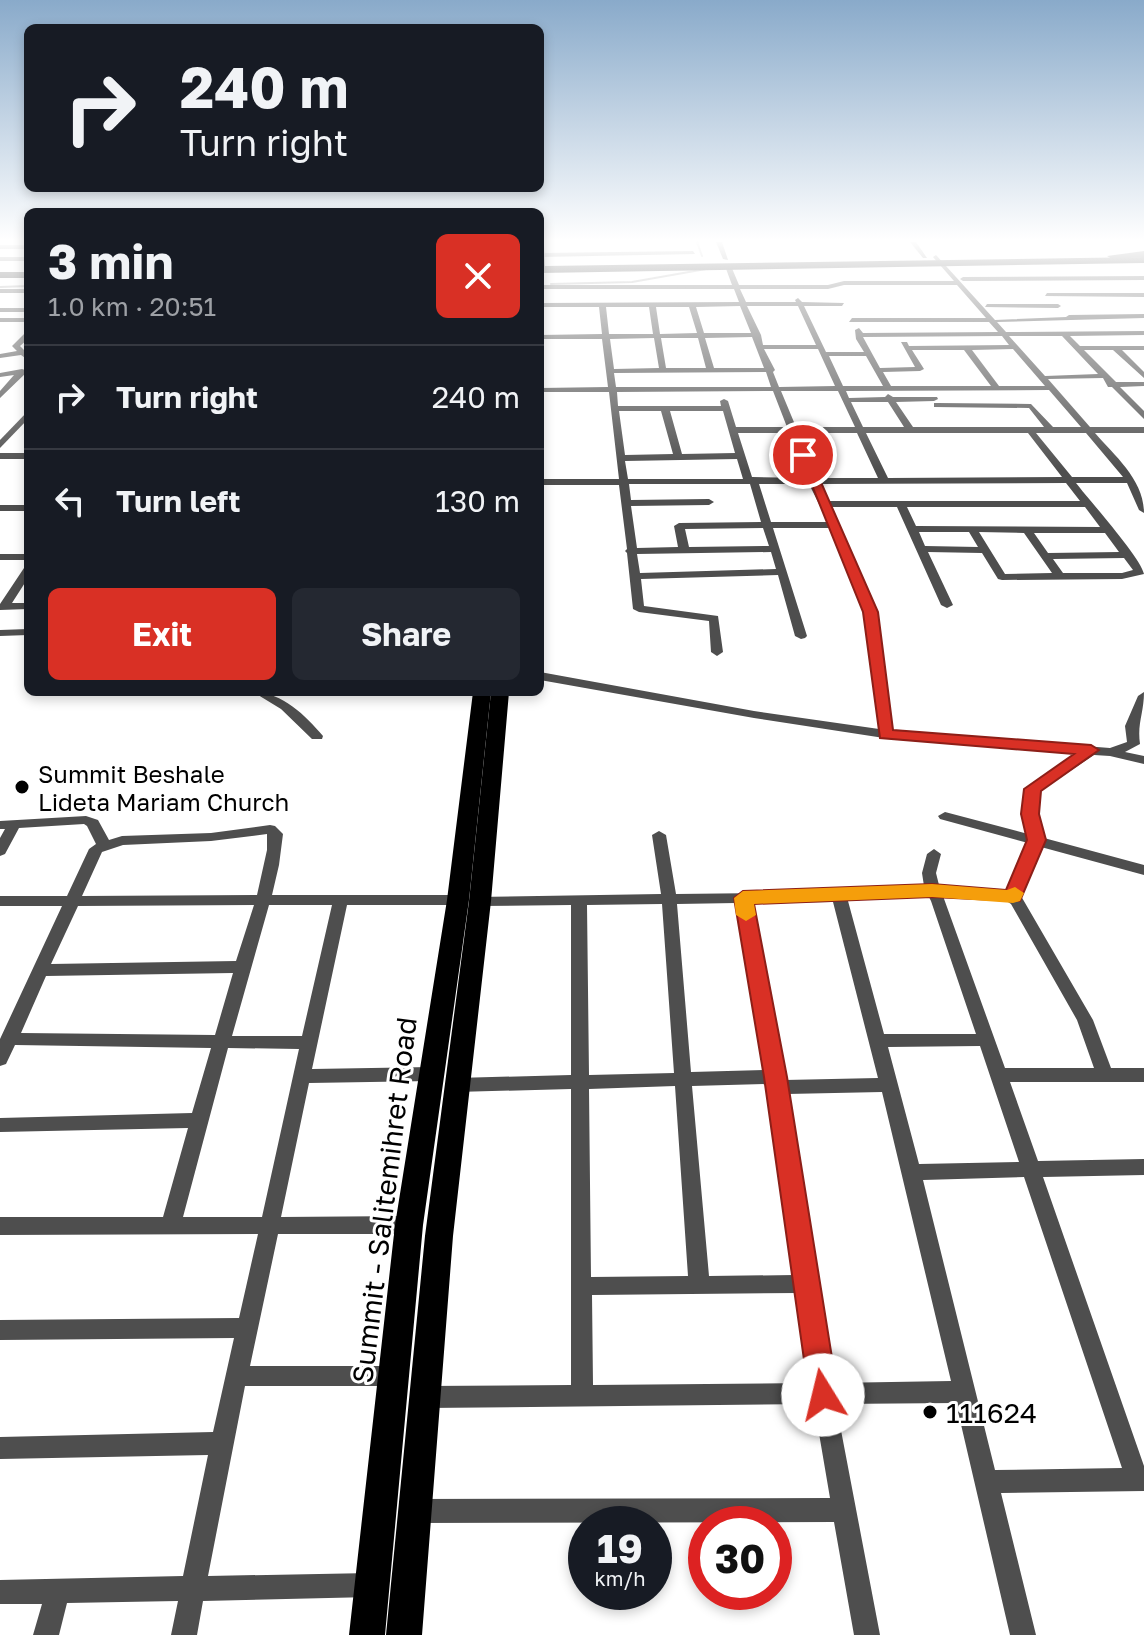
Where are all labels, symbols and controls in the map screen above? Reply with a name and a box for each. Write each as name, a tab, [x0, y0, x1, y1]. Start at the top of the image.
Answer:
text: 240 m	[180, 53, 349, 120]
icon: right	[48, 56, 152, 160]
text: Turn right	[180, 121, 348, 164]
text: 3 min	[48, 232, 173, 290]
button: close	[436, 234, 520, 318]
text: 1.0 km · 20:51	[48, 291, 216, 322]
icon: right	[48, 375, 92, 419]
text: Turn right	[116, 379, 258, 415]
text: 240 m	[432, 379, 520, 415]
pin	[769, 421, 837, 489]
icon: arrive	[781, 433, 825, 477]
icon: left	[48, 479, 92, 523]
text: Turn left	[116, 483, 241, 519]
text: 130 m	[435, 483, 520, 519]
button: Exit	[48, 588, 276, 680]
button: Share	[292, 588, 520, 680]
place label: Summit Beshale Lideta Mariam Church	[38, 759, 289, 816]
marker: Summit Beshale Lideta Mariam Church	[13, 778, 31, 796]
street label: Summit - Salitemihret Road	[345, 1015, 423, 1385]
position arrow	[781, 1353, 865, 1437]
place label: 111624	[946, 1396, 1037, 1429]
marker: 111624	[921, 1403, 939, 1421]
speed limit sign: 30	[688, 1506, 792, 1610]
text: 19	[597, 1524, 643, 1572]
text: km/h	[595, 1566, 645, 1590]

